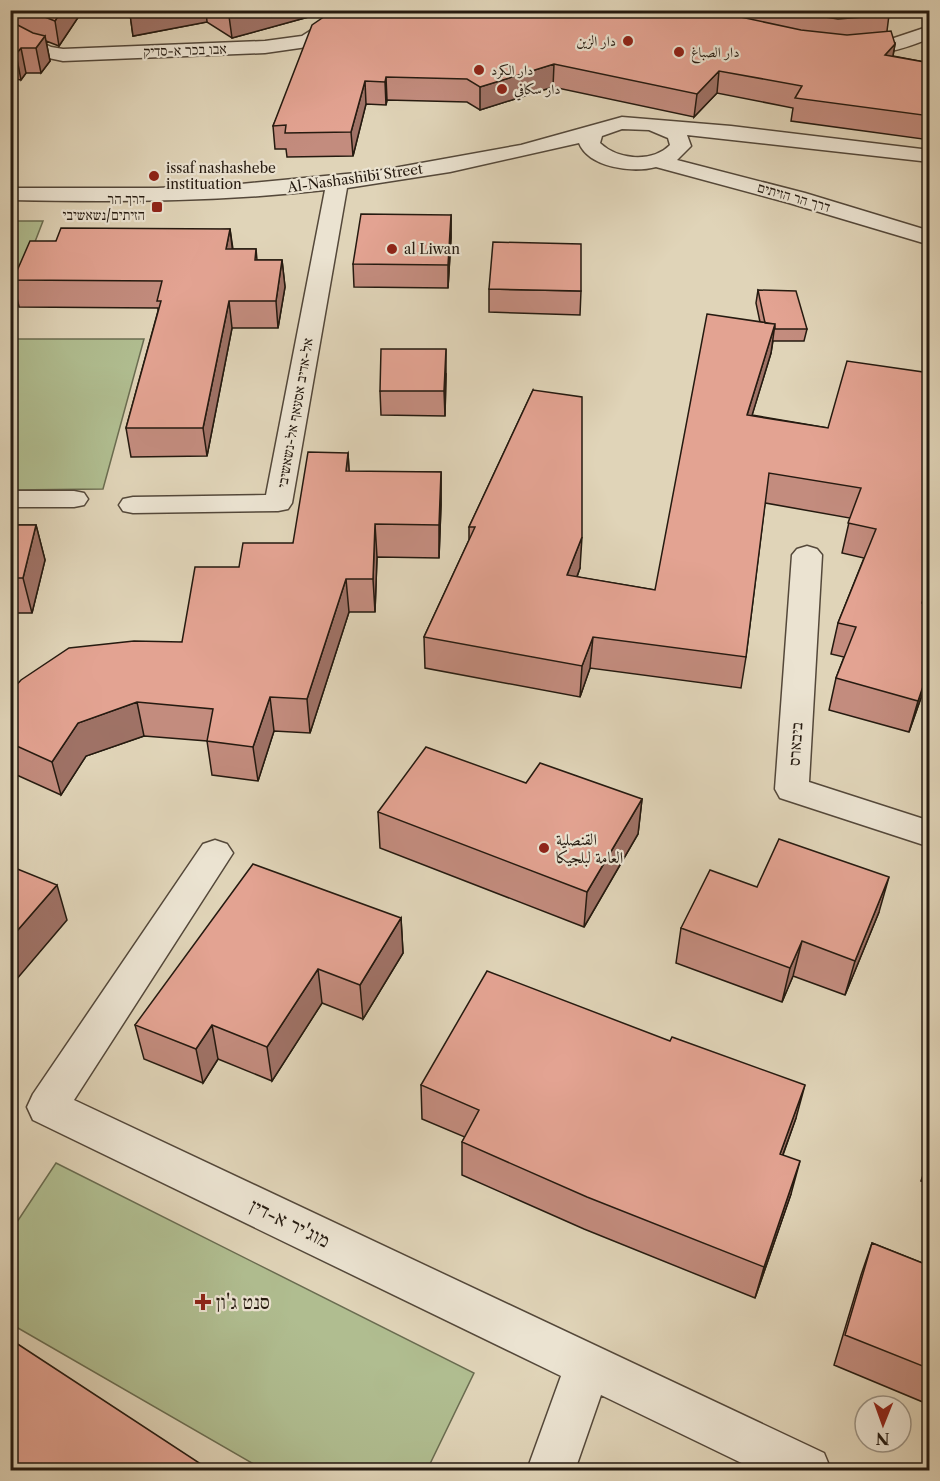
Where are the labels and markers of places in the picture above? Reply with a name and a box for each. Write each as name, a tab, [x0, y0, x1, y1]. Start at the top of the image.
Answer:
place label: دار الزين	[576, 32, 616, 50]
marker: دار الزين	[621, 34, 635, 48]
place label: دار الصباغ	[691, 43, 739, 64]
marker: دار الصباغ	[672, 45, 686, 59]
place label: دار الكرد	[491, 61, 533, 80]
marker: دار الكرد	[472, 63, 486, 77]
place label: دار سكافي	[514, 80, 561, 101]
marker: دار سكافي	[495, 82, 509, 96]
place label: issaf nashashebe instituation	[166, 159, 276, 193]
marker: issaf nashashebe instituation	[147, 169, 161, 183]
place label: דרך הר הזיתים/נשאשיבי	[62, 190, 145, 224]
marker: דרך הר הזיתים/נשאשיבי	[150, 200, 164, 214]
place label: al Liwan	[404, 240, 460, 258]
marker: al Liwan	[385, 242, 399, 256]
place label: القنصلية العامة لبلجيكا	[556, 829, 623, 867]
marker: القنصلية العامة لبلجيكا	[537, 841, 551, 855]
place label: סנט ג'ון	[216, 1290, 270, 1314]
marker: סנט ג'ון	[194, 1293, 212, 1311]

